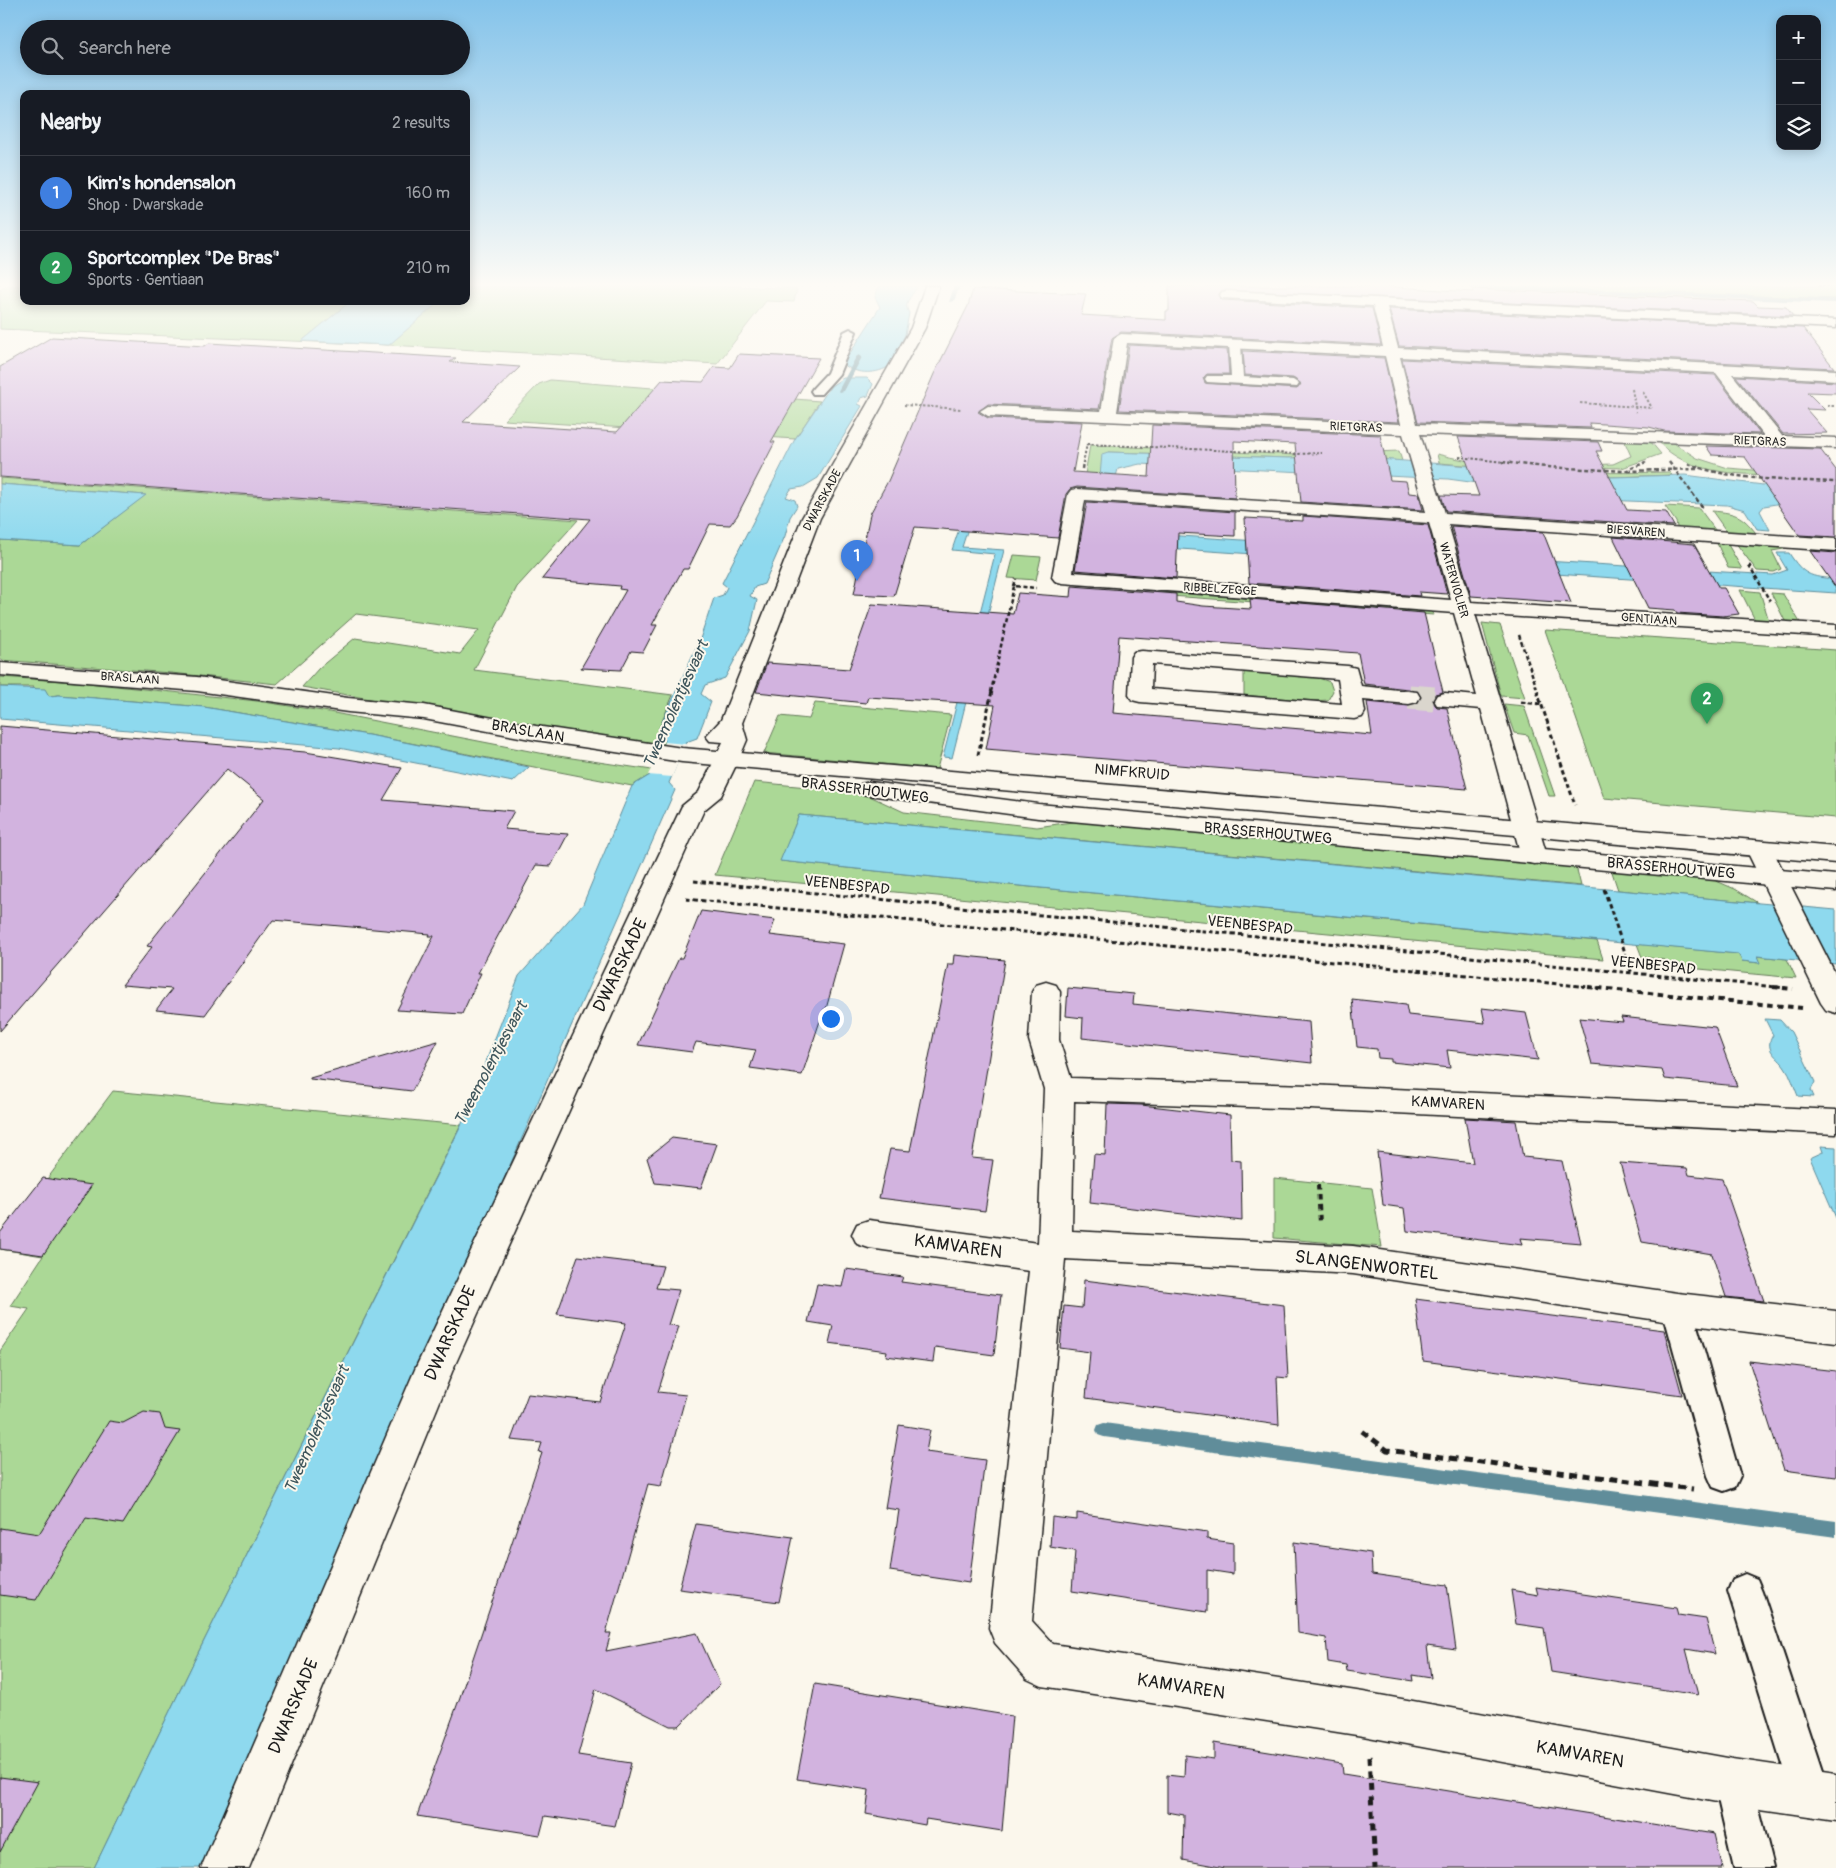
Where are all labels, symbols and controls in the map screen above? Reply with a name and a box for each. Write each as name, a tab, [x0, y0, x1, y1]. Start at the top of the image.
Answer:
map controls	[1776, 15, 1821, 150]
button: +	[1776, 15, 1821, 60]
search box	[20, 20, 470, 75]
icon: search	[38, 34, 66, 62]
text: Search here	[78, 36, 171, 60]
button: −	[1776, 60, 1821, 105]
button: layers	[1776, 105, 1821, 150]
text: Nearby	[40, 109, 101, 136]
text: 2 results	[392, 113, 450, 133]
text: Kim's hondensalon	[87, 171, 236, 195]
text: 1	[53, 183, 59, 203]
text: 160 m	[406, 183, 450, 203]
text: Shop · Dwarskade	[87, 195, 203, 215]
text: Sportcomplex "De Bras"	[87, 246, 280, 270]
text: 2	[52, 258, 60, 278]
text: 210 m	[406, 258, 450, 278]
text: Sports · Gentiaan	[87, 270, 204, 290]
street label: RIETGRAS	[1329, 419, 1383, 436]
street label: RIETGRAS	[1733, 433, 1787, 450]
street label: DWARSKADE	[800, 467, 845, 534]
street label: BIESVAREN	[1606, 522, 1666, 541]
pin: 1	[841, 540, 873, 581]
street label: WATERVIOLIER	[1436, 541, 1471, 620]
street label: RIBBELZEGGE	[1183, 579, 1257, 600]
street label: GENTIAAN	[1620, 610, 1678, 629]
water label: Tweemolentjesvaart	[639, 636, 714, 771]
street label: BRASLAAN	[100, 669, 160, 688]
pin: 2	[1691, 683, 1723, 724]
street label: BRASLAAN	[490, 716, 566, 747]
street label: NIMFKRUID	[1094, 760, 1170, 785]
street label: BRASSERHOUTWEG	[800, 773, 930, 808]
street label: BRASSERHOUTWEG	[1203, 818, 1333, 849]
street label: BRASSERHOUTWEG	[1606, 853, 1736, 884]
street label: VEENBESPAD	[803, 872, 891, 899]
street label: VEENBESPAD	[1206, 912, 1294, 939]
street label: DWARSKADE	[588, 915, 653, 1016]
street label: VEENBESPAD	[1609, 952, 1697, 979]
water label: Tweemolentjesvaart	[450, 997, 533, 1129]
your location	[818, 1006, 844, 1032]
street label: KAMVAREN	[1410, 1092, 1485, 1115]
street label: KAMVAREN	[912, 1229, 1004, 1264]
street label: SLANGENWORTEL	[1294, 1245, 1440, 1286]
street label: DWARSKADE	[419, 1282, 482, 1384]
water label: Tweemolentjesvaart	[280, 1361, 355, 1496]
street label: DWARSKADE	[263, 1655, 324, 1757]
street label: KAMVAREN	[1135, 1668, 1227, 1705]
street label: KAMVAREN	[1534, 1735, 1626, 1774]

